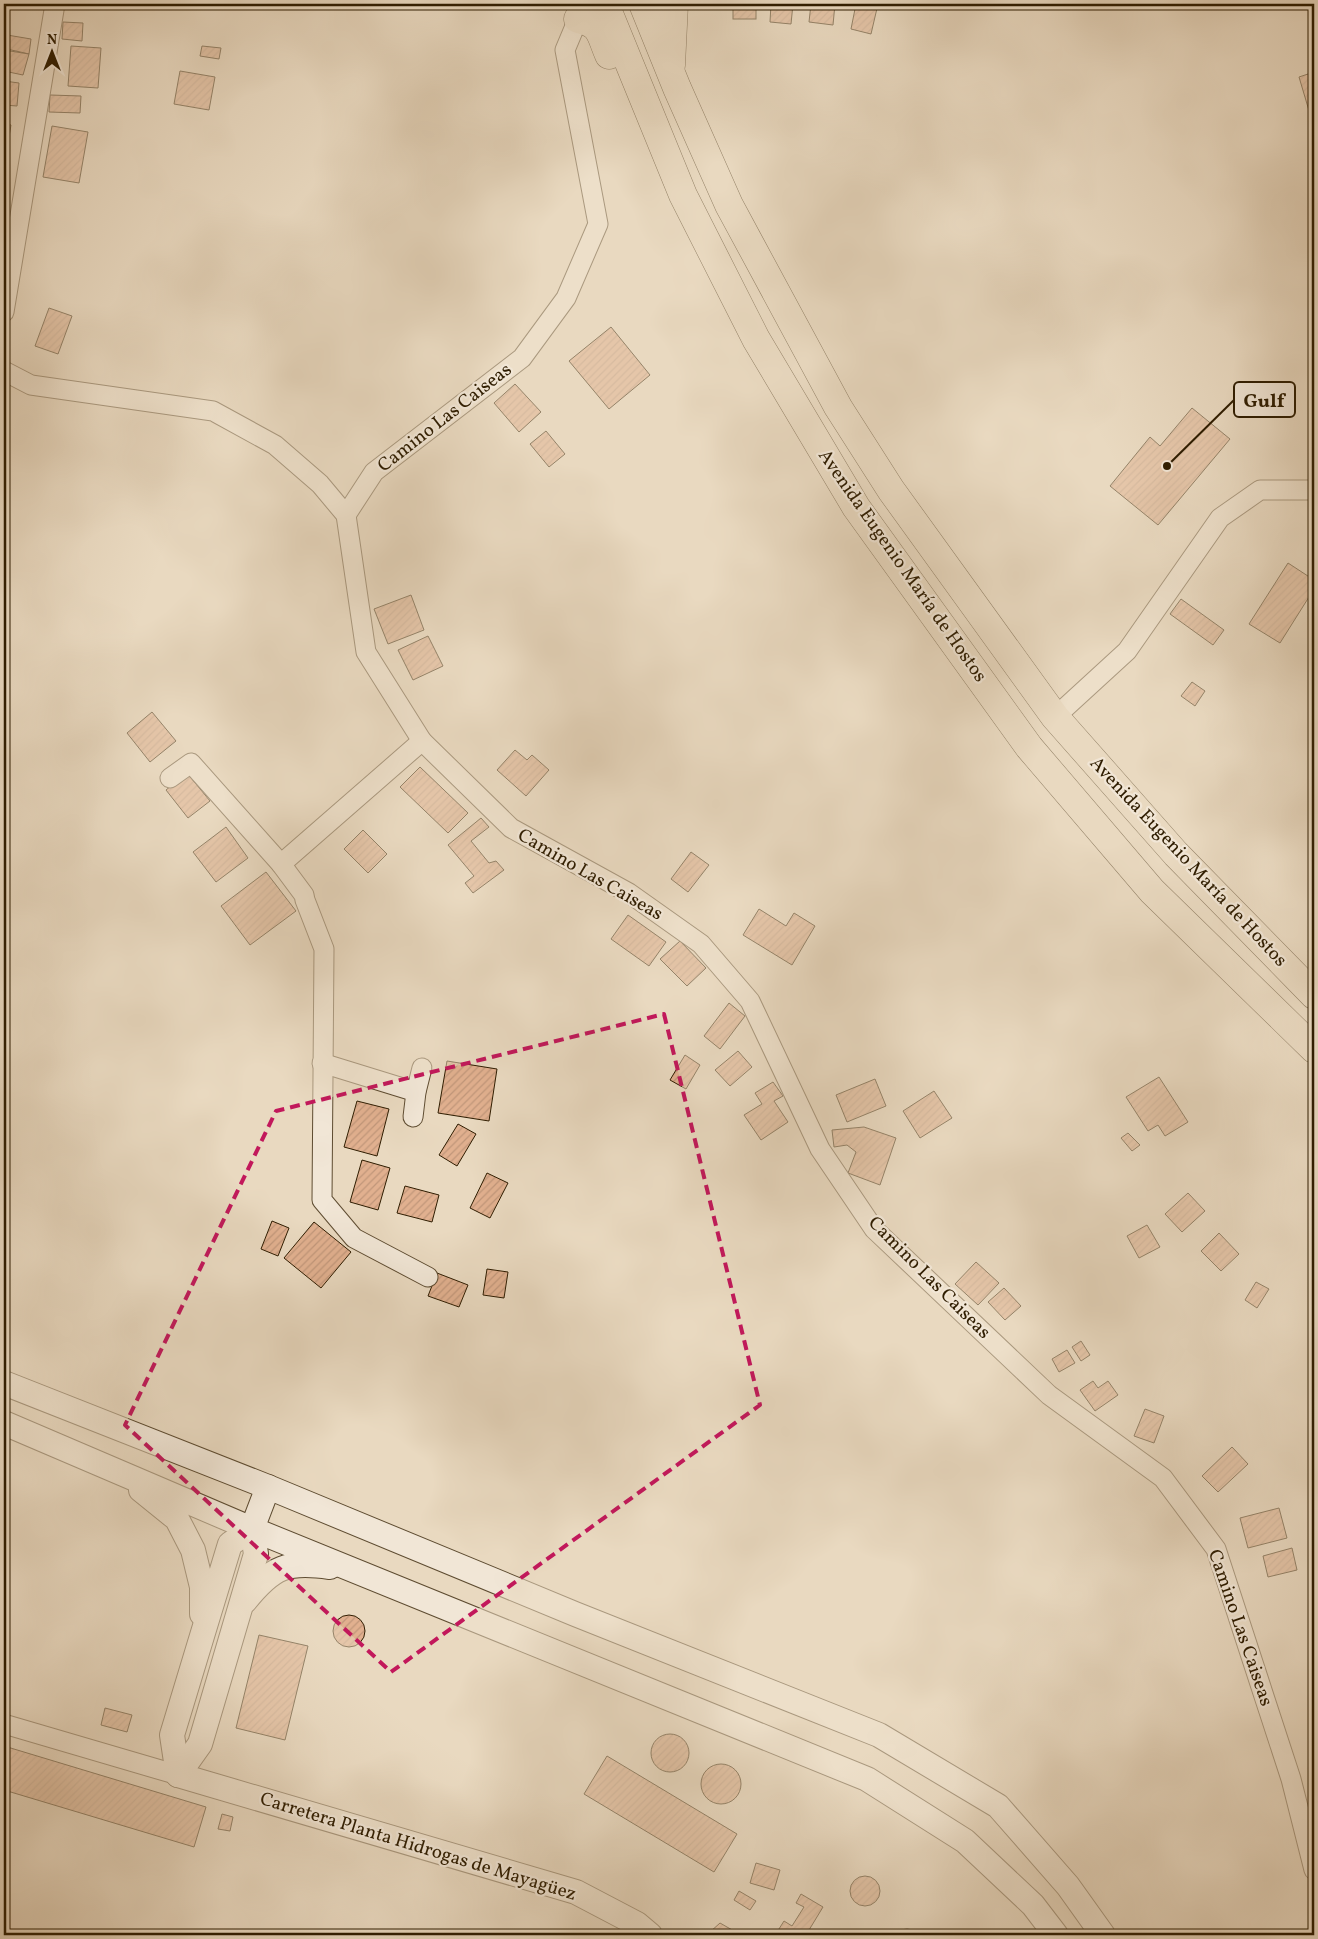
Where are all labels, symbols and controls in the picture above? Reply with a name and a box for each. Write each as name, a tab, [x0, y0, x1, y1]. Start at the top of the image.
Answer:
north arrow	[28, 28, 78, 78]
text: N	[47, 31, 57, 50]
street label: Camino Las Caiseas	[372, 357, 518, 479]
callout: Gulf	[1234, 382, 1295, 417]
text: Gulf	[1243, 388, 1287, 416]
street label: Avenida Eugenio María de Hostos	[811, 444, 993, 688]
street label: Avenida Eugenio María de Hostos	[1083, 751, 1293, 973]
street label: Camino Las Caiseas	[512, 823, 668, 927]
street label: Camino Las Caiseas	[862, 1211, 996, 1345]
street label: Camino Las Caiseas	[1201, 1546, 1279, 1710]
street label: Carretera Planta Hidrogas de Mayagüez	[257, 1786, 579, 1908]

